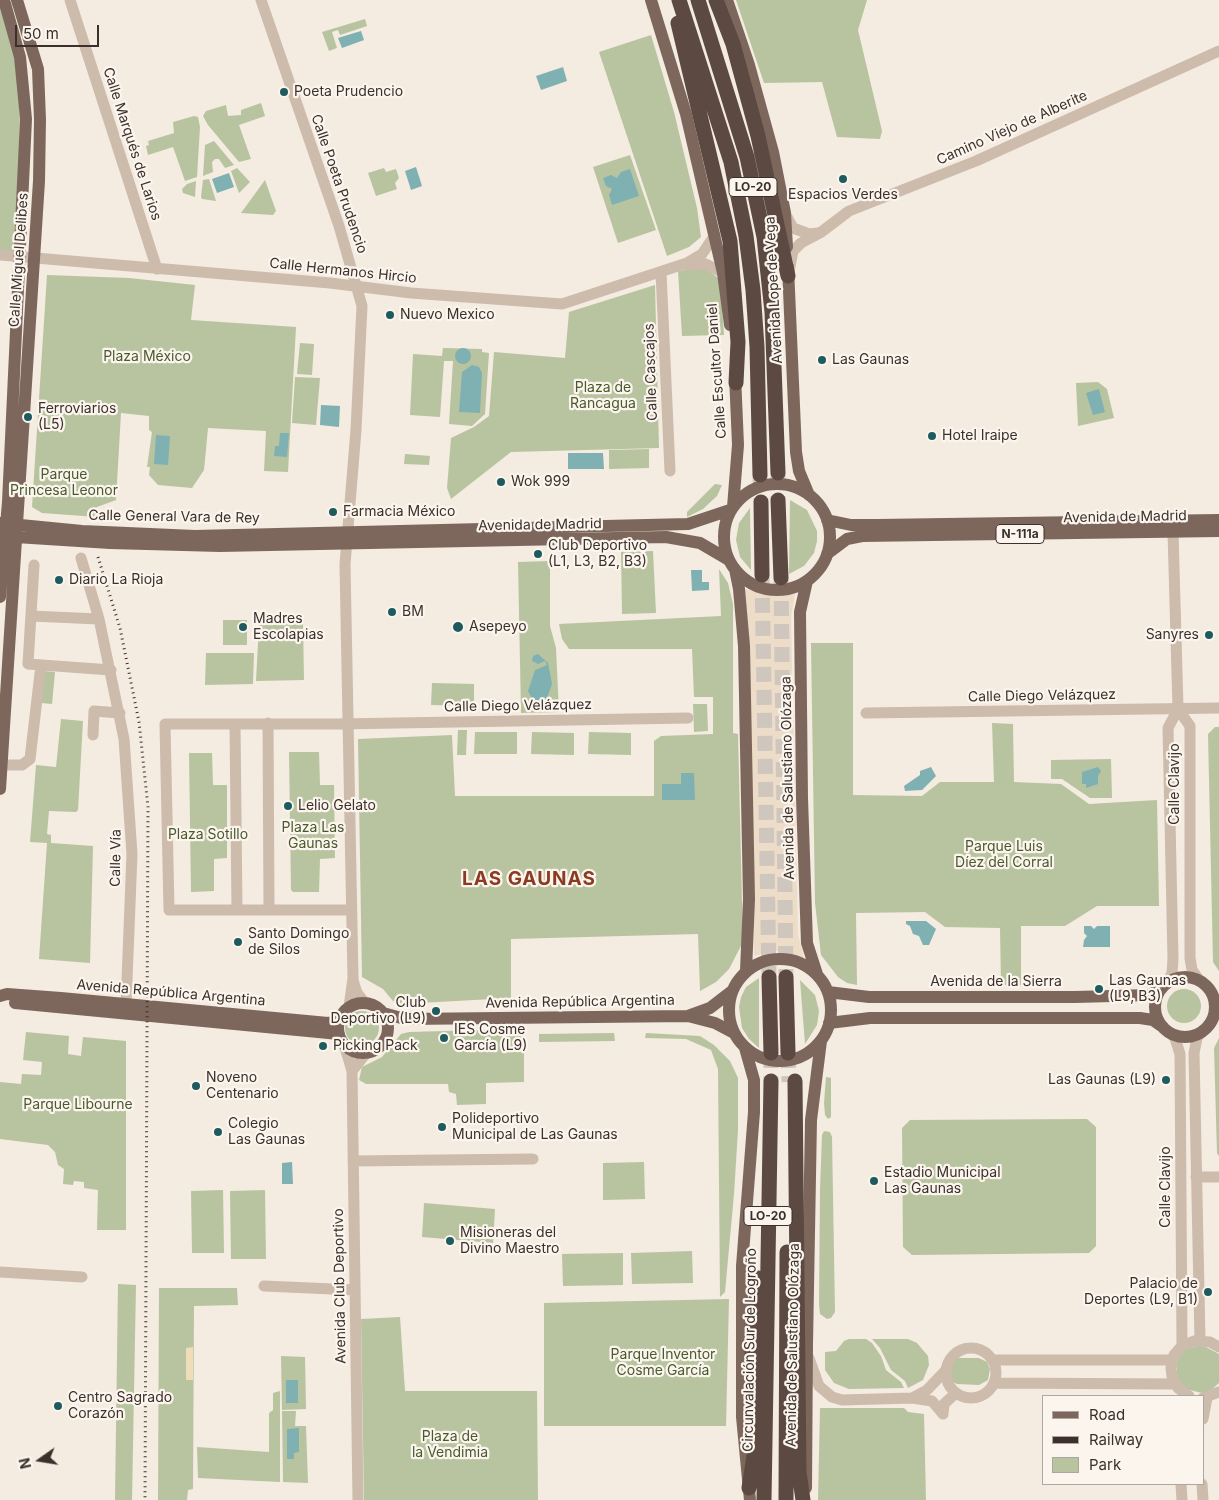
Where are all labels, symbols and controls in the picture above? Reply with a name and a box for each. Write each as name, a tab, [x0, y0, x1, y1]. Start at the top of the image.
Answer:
scale bar	[18, 15, 101, 47]
text: 50 m	[23, 24, 59, 43]
street label: Calle Marqués de Larios	[99, 65, 165, 223]
place label: Poeta Prudencio	[294, 84, 403, 100]
marker: Poeta Prudencio	[278, 86, 290, 98]
street label: Camino Viejo de Alberite	[934, 87, 1090, 169]
street label: Calle Poeta Prudencio	[307, 112, 371, 256]
marker: Espacios Verdes	[837, 173, 849, 185]
road number: LO-20	[729, 178, 777, 196]
place label: Espacios Verdes	[788, 187, 898, 203]
street label: Calle Miguel Delibes	[6, 192, 32, 328]
street label: Avenida Lope de Vega	[762, 216, 786, 364]
street label: Calle Hermanos Hircio	[269, 255, 417, 287]
street label: Calle Escultor Daniel	[704, 303, 730, 439]
place label: Nuevo Mexico	[400, 307, 495, 323]
marker: Nuevo Mexico	[384, 309, 396, 321]
street label: Calle Cascajos	[641, 323, 661, 421]
park label: Plaza México	[103, 349, 191, 365]
place label: Las Gaunas	[832, 352, 909, 368]
marker: Las Gaunas	[816, 354, 828, 366]
park label: Plaza de Rancagua	[570, 380, 636, 412]
place label: Ferroviarios (L5)	[38, 401, 116, 434]
marker: Ferroviarios (L5)	[22, 411, 34, 423]
place label: Hotel Iraipe	[942, 428, 1018, 444]
marker: Hotel Iraipe	[926, 430, 938, 442]
park label: Parque Princesa Leonor	[10, 467, 118, 500]
place label: Wok 999	[511, 474, 570, 490]
marker: Wok 999	[495, 476, 507, 488]
place label: Farmacia México	[343, 504, 456, 520]
marker: Farmacia México	[327, 506, 339, 518]
street label: Calle General Vara de Rey	[88, 507, 260, 527]
street label: Avenida de Madrid	[1063, 508, 1187, 526]
street label: Avenida de Madrid	[478, 516, 602, 534]
road number: N-111a	[996, 524, 1044, 544]
place label: Club Deportivo (L1, L3, B2, B3)	[548, 538, 647, 570]
marker: Club Deportivo (L1, L3, B2, B3)	[532, 548, 544, 560]
place label: Diario La Rioja	[69, 572, 163, 588]
marker: Diario La Rioja	[53, 574, 65, 586]
place label: BM	[402, 604, 424, 620]
marker: BM	[386, 606, 398, 618]
place label: Madres Escolapias	[253, 611, 324, 644]
place label: Asepeyo	[469, 619, 527, 635]
marker: Asepeyo	[451, 620, 465, 634]
marker: Madres Escolapias	[237, 621, 249, 633]
place label: Sanyres	[1146, 627, 1199, 643]
marker: Sanyres	[1203, 629, 1215, 641]
street label: Avenida de Salustiano Olózaga	[778, 676, 798, 880]
street label: Calle Diego Velázquez	[968, 686, 1116, 706]
street label: Calle Diego Velázquez	[444, 696, 592, 716]
street label: Calle Clavijo	[1167, 743, 1183, 825]
place label: Lelio Gelato	[298, 798, 376, 814]
marker: Lelio Gelato	[282, 800, 294, 812]
park label: Plaza Las Gaunas	[282, 820, 344, 852]
park label: Plaza Sotillo	[168, 827, 248, 843]
street label: Calle Vía	[107, 829, 125, 887]
park label: Parque Luis Díez del Corral	[955, 839, 1053, 872]
district label: LAS GAUNAS	[461, 868, 597, 890]
place label: Santo Domingo de Silos	[248, 926, 349, 959]
marker: Santo Domingo de Silos	[232, 936, 244, 948]
place label: Las Gaunas (L9, B3)	[1109, 973, 1186, 1006]
street label: Avenida de la Sierra	[930, 974, 1062, 990]
street label: Avenida República Argentina	[76, 976, 266, 1010]
marker: Las Gaunas (L9, B3)	[1093, 983, 1105, 995]
street label: Avenida República Argentina	[485, 992, 675, 1012]
place label: Club Deportivo (L9)	[331, 995, 426, 1028]
marker: Club Deportivo (L9)	[430, 1005, 442, 1017]
place label: IES Cosme García (L9)	[454, 1022, 527, 1054]
marker: IES Cosme García (L9)	[438, 1032, 450, 1044]
place label: Picking Pack	[333, 1038, 418, 1054]
marker: Picking Pack	[317, 1040, 329, 1052]
place label: Noveno Centenario	[206, 1070, 279, 1102]
place label: Las Gaunas (L9)	[1048, 1072, 1156, 1088]
marker: Las Gaunas (L9)	[1160, 1074, 1172, 1086]
marker: Noveno Centenario	[190, 1080, 202, 1092]
park label: Parque Libourne	[23, 1097, 133, 1113]
place label: Polideportivo Municipal de Las Gaunas	[452, 1111, 618, 1144]
place label: Colegio Las Gaunas	[228, 1116, 305, 1148]
marker: Polideportivo Municipal de Las Gaunas	[436, 1121, 448, 1133]
marker: Colegio Las Gaunas	[212, 1126, 224, 1138]
street label: Calle Clavijo	[1158, 1146, 1174, 1228]
place label: Estadio Municipal Las Gaunas	[884, 1165, 1001, 1198]
marker: Estadio Municipal Las Gaunas	[868, 1175, 880, 1187]
road number: LO-20	[744, 1206, 792, 1226]
street label: Avenida Club Deportivo	[330, 1208, 350, 1364]
place label: Misioneras del Divino Maestro	[460, 1225, 559, 1258]
marker: Misioneras del Divino Maestro	[444, 1235, 456, 1247]
street label: Avenida de Salustiano Olózaga	[783, 1243, 803, 1447]
street label: Circunvalación Sur de Logroño	[740, 1248, 760, 1452]
place label: Palacio de Deportes (L9, B1)	[1084, 1276, 1198, 1308]
marker: Palacio de Deportes (L9, B1)	[1202, 1286, 1214, 1298]
park label: Parque Inventor Cosme García	[611, 1347, 715, 1380]
place label: Centro Sagrado Corazón	[68, 1390, 172, 1422]
legend	[1042, 1395, 1204, 1485]
marker: Centro Sagrado Corazón	[52, 1400, 64, 1412]
text: Road	[1089, 1405, 1125, 1424]
park label: Plaza de la Vendimia	[412, 1429, 488, 1461]
text: Railway	[1089, 1430, 1143, 1449]
north arrow	[15, 1435, 65, 1485]
text: Park	[1089, 1455, 1121, 1474]
text: N	[15, 1456, 34, 1471]

